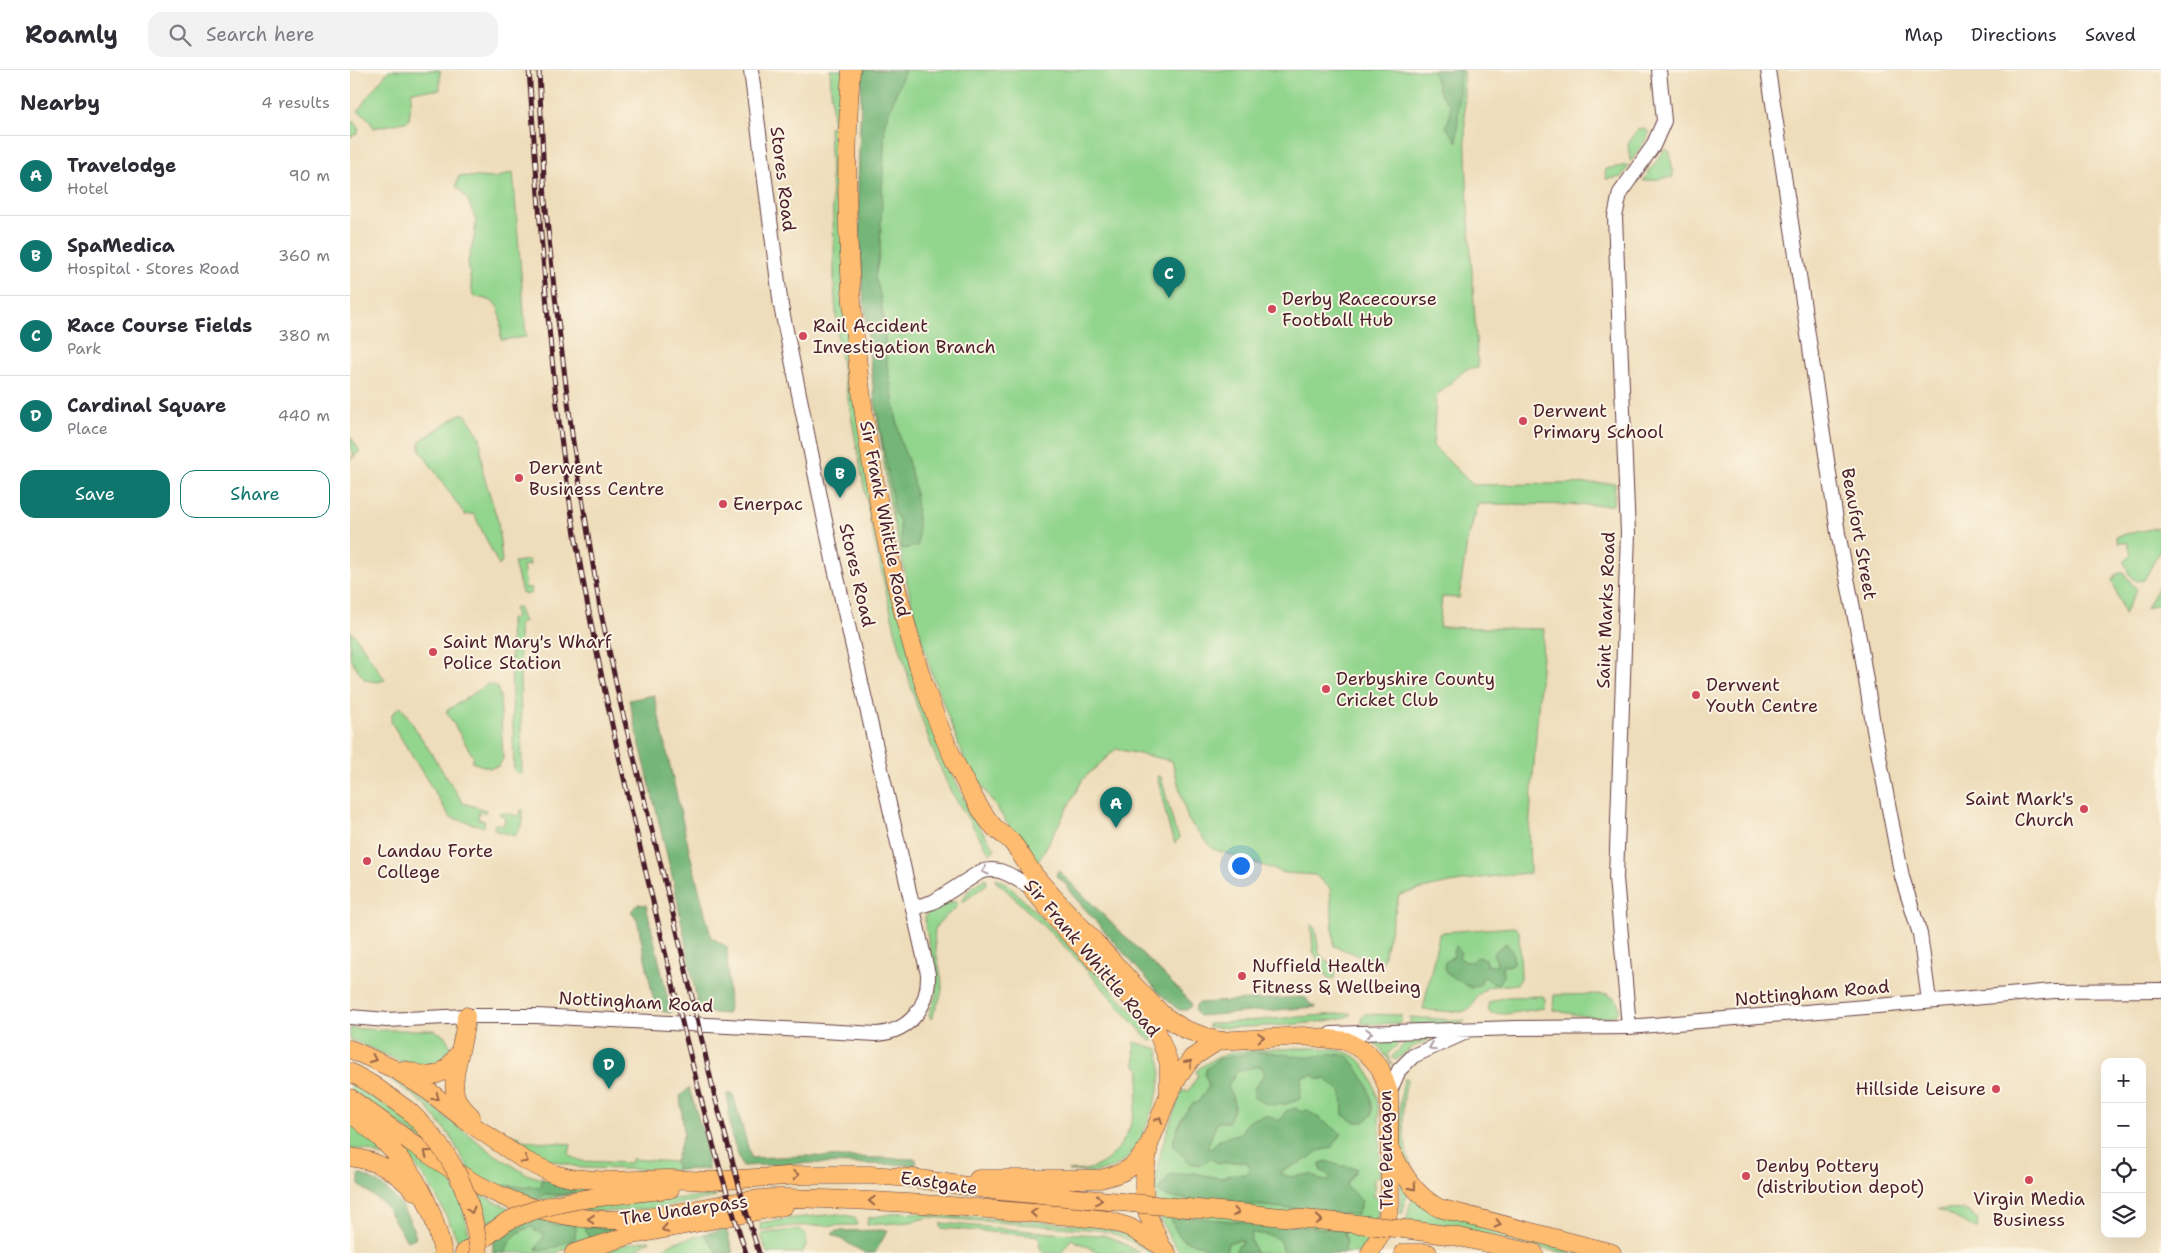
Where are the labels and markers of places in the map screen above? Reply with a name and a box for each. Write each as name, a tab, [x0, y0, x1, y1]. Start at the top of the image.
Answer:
pin: C	[1153, 257, 1185, 298]
place label: Derby Racecourse Football Hub	[1282, 287, 1437, 332]
marker: Derby Racecourse Football Hub	[1266, 303, 1278, 315]
place label: Rail Accident Investigation Branch	[813, 314, 996, 359]
marker: Rail Accident Investigation Branch	[797, 330, 809, 342]
place label: Derwent Primary School	[1533, 399, 1664, 444]
marker: Derwent Primary School	[1517, 415, 1529, 427]
place label: Derwent Business Centre	[529, 456, 664, 501]
pin: B	[824, 457, 856, 498]
marker: Derwent Business Centre	[513, 472, 525, 484]
place label: Enerpac	[733, 492, 803, 516]
marker: Enerpac	[717, 498, 729, 510]
place label: Saint Mary's Wharf Police Station	[443, 630, 612, 675]
marker: Saint Mary's Wharf Police Station	[427, 646, 439, 658]
place label: Derbyshire County Cricket Club	[1336, 667, 1495, 712]
place label: Derwent Youth Centre	[1706, 673, 1818, 718]
marker: Derbyshire County Cricket Club	[1320, 683, 1332, 695]
marker: Derwent Youth Centre	[1690, 689, 1702, 701]
pin: A	[1100, 787, 1132, 828]
place label: Saint Mark's Church	[1965, 787, 2074, 832]
marker: Saint Mark's Church	[2078, 803, 2090, 815]
place label: Landau Forte College	[377, 839, 493, 884]
marker: Landau Forte College	[361, 855, 373, 867]
place label: Nuffield Health Fitness & Wellbeing	[1252, 954, 1421, 999]
marker: Nuffield Health Fitness & Wellbeing	[1236, 970, 1248, 982]
pin: D	[593, 1048, 625, 1089]
place label: Hillside Leisure	[1856, 1077, 1986, 1101]
marker: Hillside Leisure	[1990, 1083, 2002, 1095]
place label: Denby Pottery (distribution depot)	[1756, 1154, 1924, 1199]
marker: Denby Pottery (distribution depot)	[1740, 1170, 1752, 1182]
marker: Virgin Media Business	[2023, 1174, 2035, 1186]
place label: Virgin Media Business	[1973, 1187, 2085, 1232]

